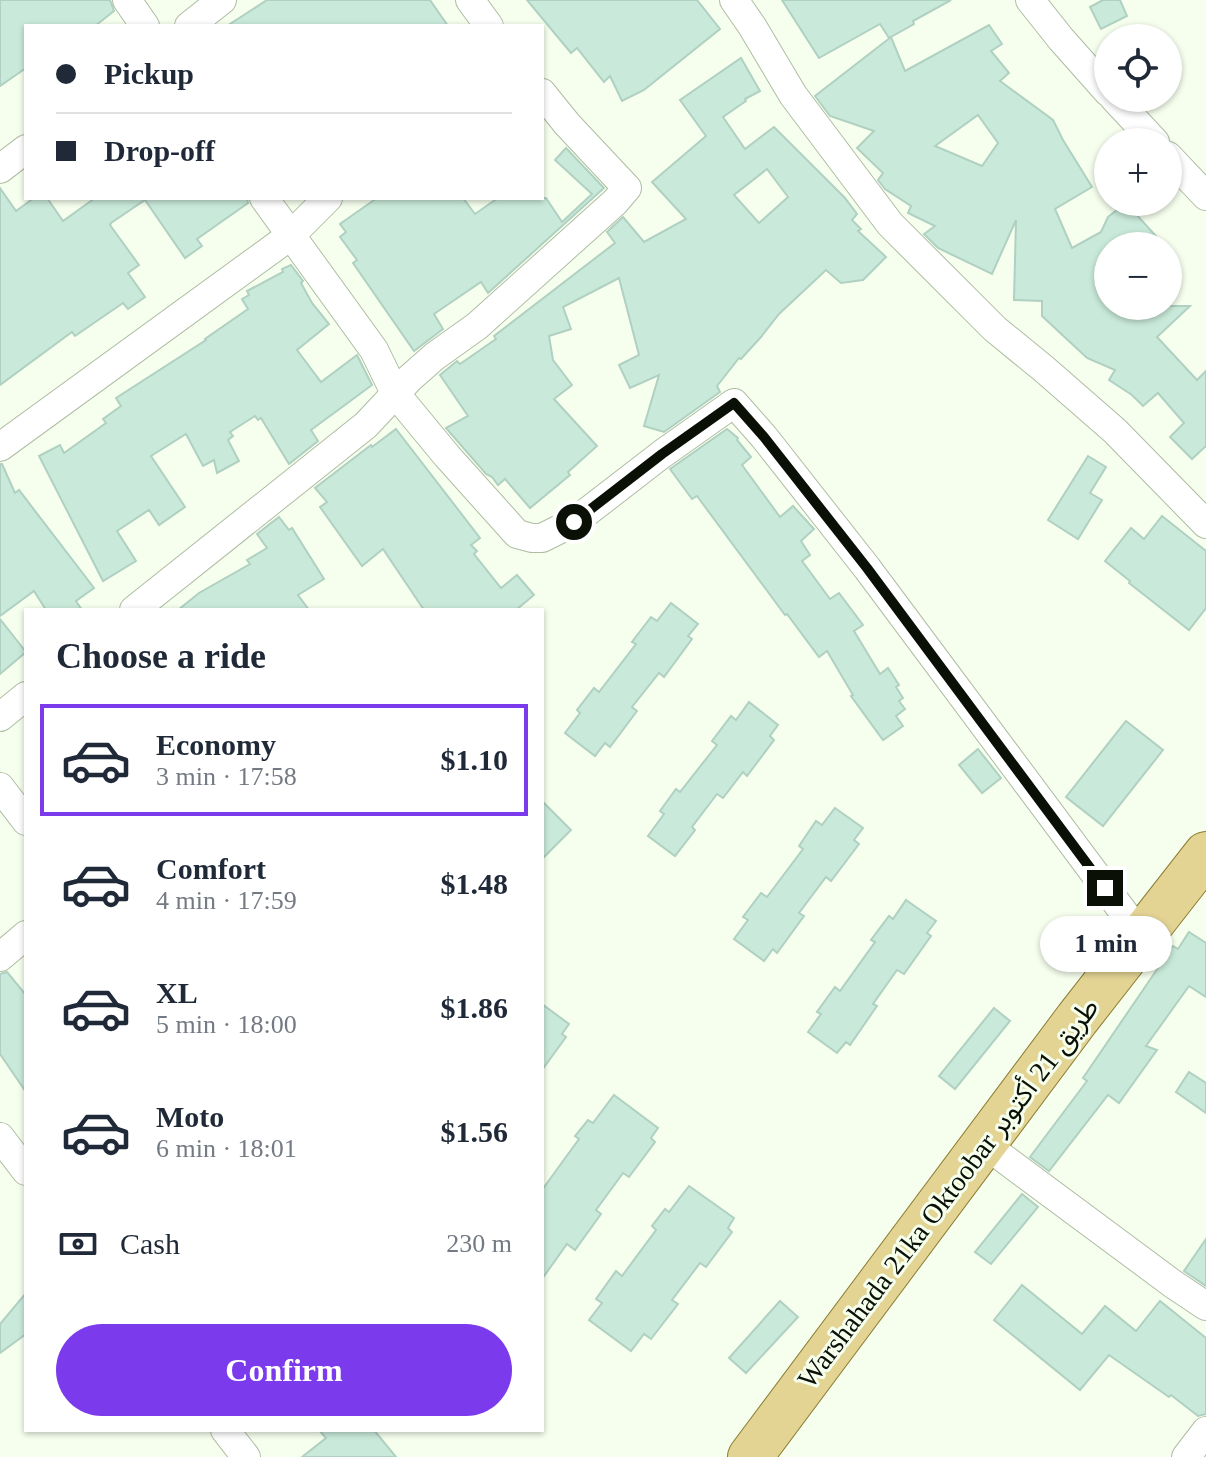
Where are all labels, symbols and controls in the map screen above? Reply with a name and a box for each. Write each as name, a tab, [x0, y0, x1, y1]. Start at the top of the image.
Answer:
map controls	[1094, 24, 1182, 320]
button: locate	[1094, 24, 1182, 112]
text: Pickup	[104, 57, 194, 90]
button: +	[1094, 128, 1182, 216]
text: Drop-off	[104, 134, 215, 167]
button: −	[1094, 232, 1182, 320]
route start	[556, 504, 592, 540]
text: Choose a ride	[56, 636, 266, 676]
icon: car	[60, 724, 132, 796]
text: Economy	[156, 728, 276, 761]
text: $1.10	[441, 743, 508, 776]
text: 3 min · 17:58	[156, 762, 297, 791]
icon: car	[60, 848, 132, 920]
text: Comfort	[156, 852, 266, 885]
text: $1.48	[441, 867, 508, 900]
route end	[1087, 870, 1123, 906]
text: 4 min · 17:59	[156, 886, 297, 915]
callout: 1 min	[1039, 916, 1171, 972]
text: 1 min	[1075, 929, 1137, 958]
icon: car	[60, 972, 132, 1044]
text: XL	[156, 976, 198, 1009]
text: $1.86	[441, 991, 508, 1024]
street label: Warshahada 21ka Oktoobar طريق 21 أكتوبر	[789, 991, 1106, 1395]
text: 5 min · 18:00	[156, 1010, 297, 1039]
icon: car	[60, 1096, 132, 1168]
text: Moto	[156, 1100, 224, 1133]
text: $1.56	[441, 1115, 508, 1148]
text: 6 min · 18:01	[156, 1134, 297, 1163]
icon: cash	[56, 1222, 100, 1266]
text: Cash	[120, 1227, 180, 1260]
text: 230 m	[446, 1229, 512, 1258]
button: Confirm	[56, 1324, 512, 1416]

